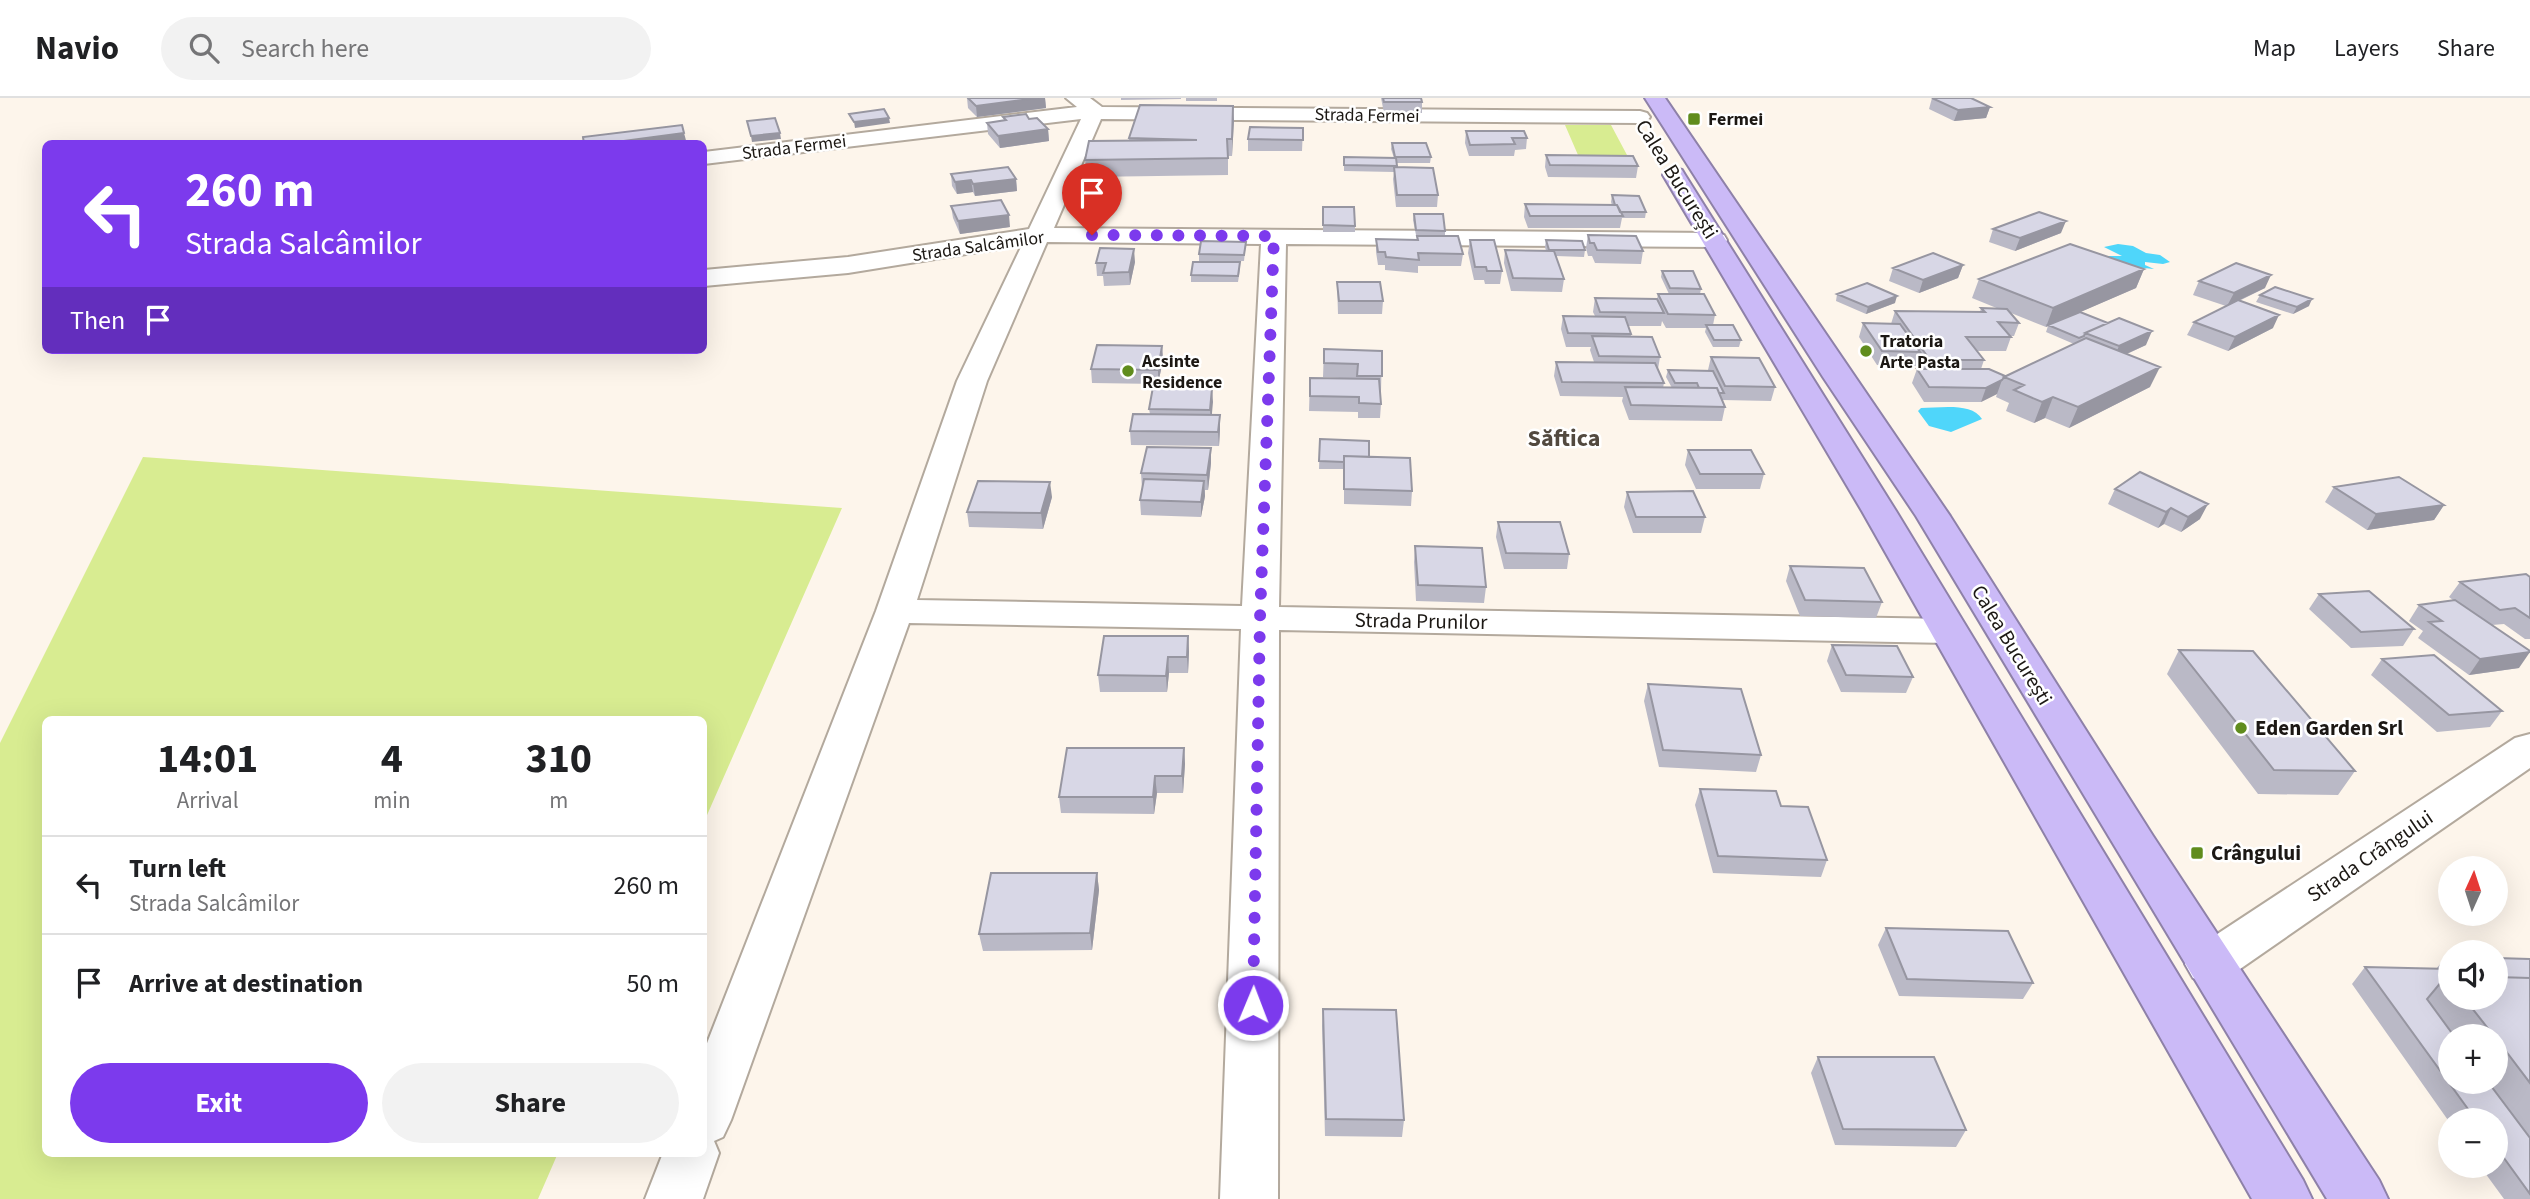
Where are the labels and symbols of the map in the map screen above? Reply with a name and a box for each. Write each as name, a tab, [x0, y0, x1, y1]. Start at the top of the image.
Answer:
street label: Strada Fermei	[1314, 102, 1420, 129]
place label: Fermei	[1708, 107, 1763, 132]
marker: Fermei	[1686, 111, 1702, 127]
street label: Calea București	[1628, 113, 1726, 245]
street label: Strada Fermei	[740, 129, 848, 166]
pin	[1062, 163, 1122, 235]
street label: Strada Salcâmilor	[910, 225, 1046, 268]
place label: Tratoria Arte Pasta	[1879, 329, 1960, 375]
marker: Tratoria Arte Pasta	[1858, 343, 1874, 359]
place label: Acsinte Residence	[1141, 349, 1222, 395]
marker: Acsinte Residence	[1120, 363, 1136, 379]
district label: Săftica	[1528, 421, 1600, 456]
street label: Calea București	[1964, 579, 2060, 711]
street label: Strada Prunilor	[1354, 605, 1488, 637]
place label: Eden Garden Srl	[2255, 713, 2403, 743]
marker: Eden Garden Srl	[2233, 720, 2249, 736]
street label: Strada Crângului	[2301, 803, 2439, 909]
place label: Crângului	[2211, 838, 2301, 868]
marker: Crângului	[2189, 845, 2205, 861]
north arrow	[2438, 856, 2508, 926]
position arrow	[1216, 968, 1290, 1042]

